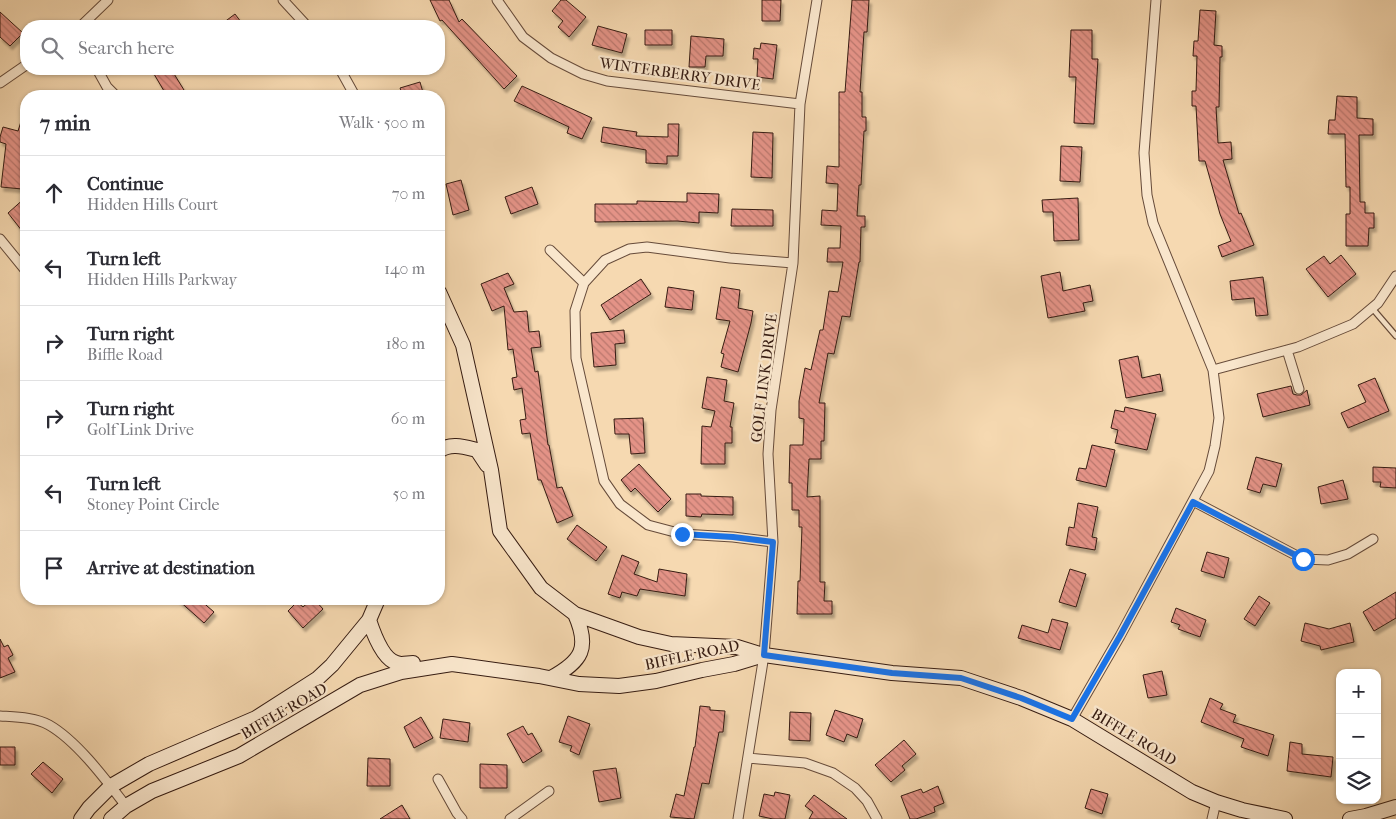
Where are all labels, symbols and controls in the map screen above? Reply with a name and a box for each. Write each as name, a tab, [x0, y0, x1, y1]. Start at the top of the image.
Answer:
search box	[20, 20, 445, 75]
icon: search	[38, 34, 66, 62]
text: Search here	[78, 37, 174, 59]
street label: WINTERBERRY DRIVE	[597, 54, 762, 94]
text: 7 min	[40, 111, 91, 135]
text: Walk · 500 m	[339, 113, 425, 132]
text: Continue	[87, 173, 163, 195]
icon: ahead	[40, 179, 68, 207]
text: 70 m	[392, 184, 425, 203]
text: Hidden Hills Court	[87, 195, 218, 214]
text: Turn left	[87, 248, 161, 270]
icon: left	[40, 254, 68, 282]
text: 140 m	[384, 259, 425, 278]
text: Hidden Hills Parkway	[87, 270, 237, 289]
street label: GOLF LINK DRIVE	[747, 312, 781, 444]
text: Turn right	[87, 323, 174, 345]
icon: right	[40, 329, 68, 357]
text: 180 m	[386, 334, 425, 353]
text: Biffle Road	[87, 345, 163, 364]
text: Turn right	[87, 398, 174, 420]
icon: right	[40, 404, 68, 432]
text: 60 m	[391, 409, 425, 428]
text: Golf Link Drive	[87, 420, 194, 439]
text: Turn left	[87, 473, 161, 495]
icon: left	[40, 479, 68, 507]
text: 50 m	[393, 484, 425, 503]
text: Stoney Point Circle	[87, 495, 220, 514]
route end	[671, 523, 694, 546]
route start	[1292, 548, 1315, 571]
icon: arrive	[40, 554, 68, 582]
text: Arrive at destination	[87, 557, 255, 579]
street label: BIFFLE ROAD	[643, 636, 741, 674]
map controls	[1336, 669, 1381, 804]
button: +	[1336, 669, 1381, 714]
street label: BIFFLE ROAD	[238, 679, 330, 743]
street label: BIFFLE ROAD	[1088, 705, 1180, 769]
button: −	[1336, 714, 1381, 759]
button: layers	[1336, 759, 1381, 804]

